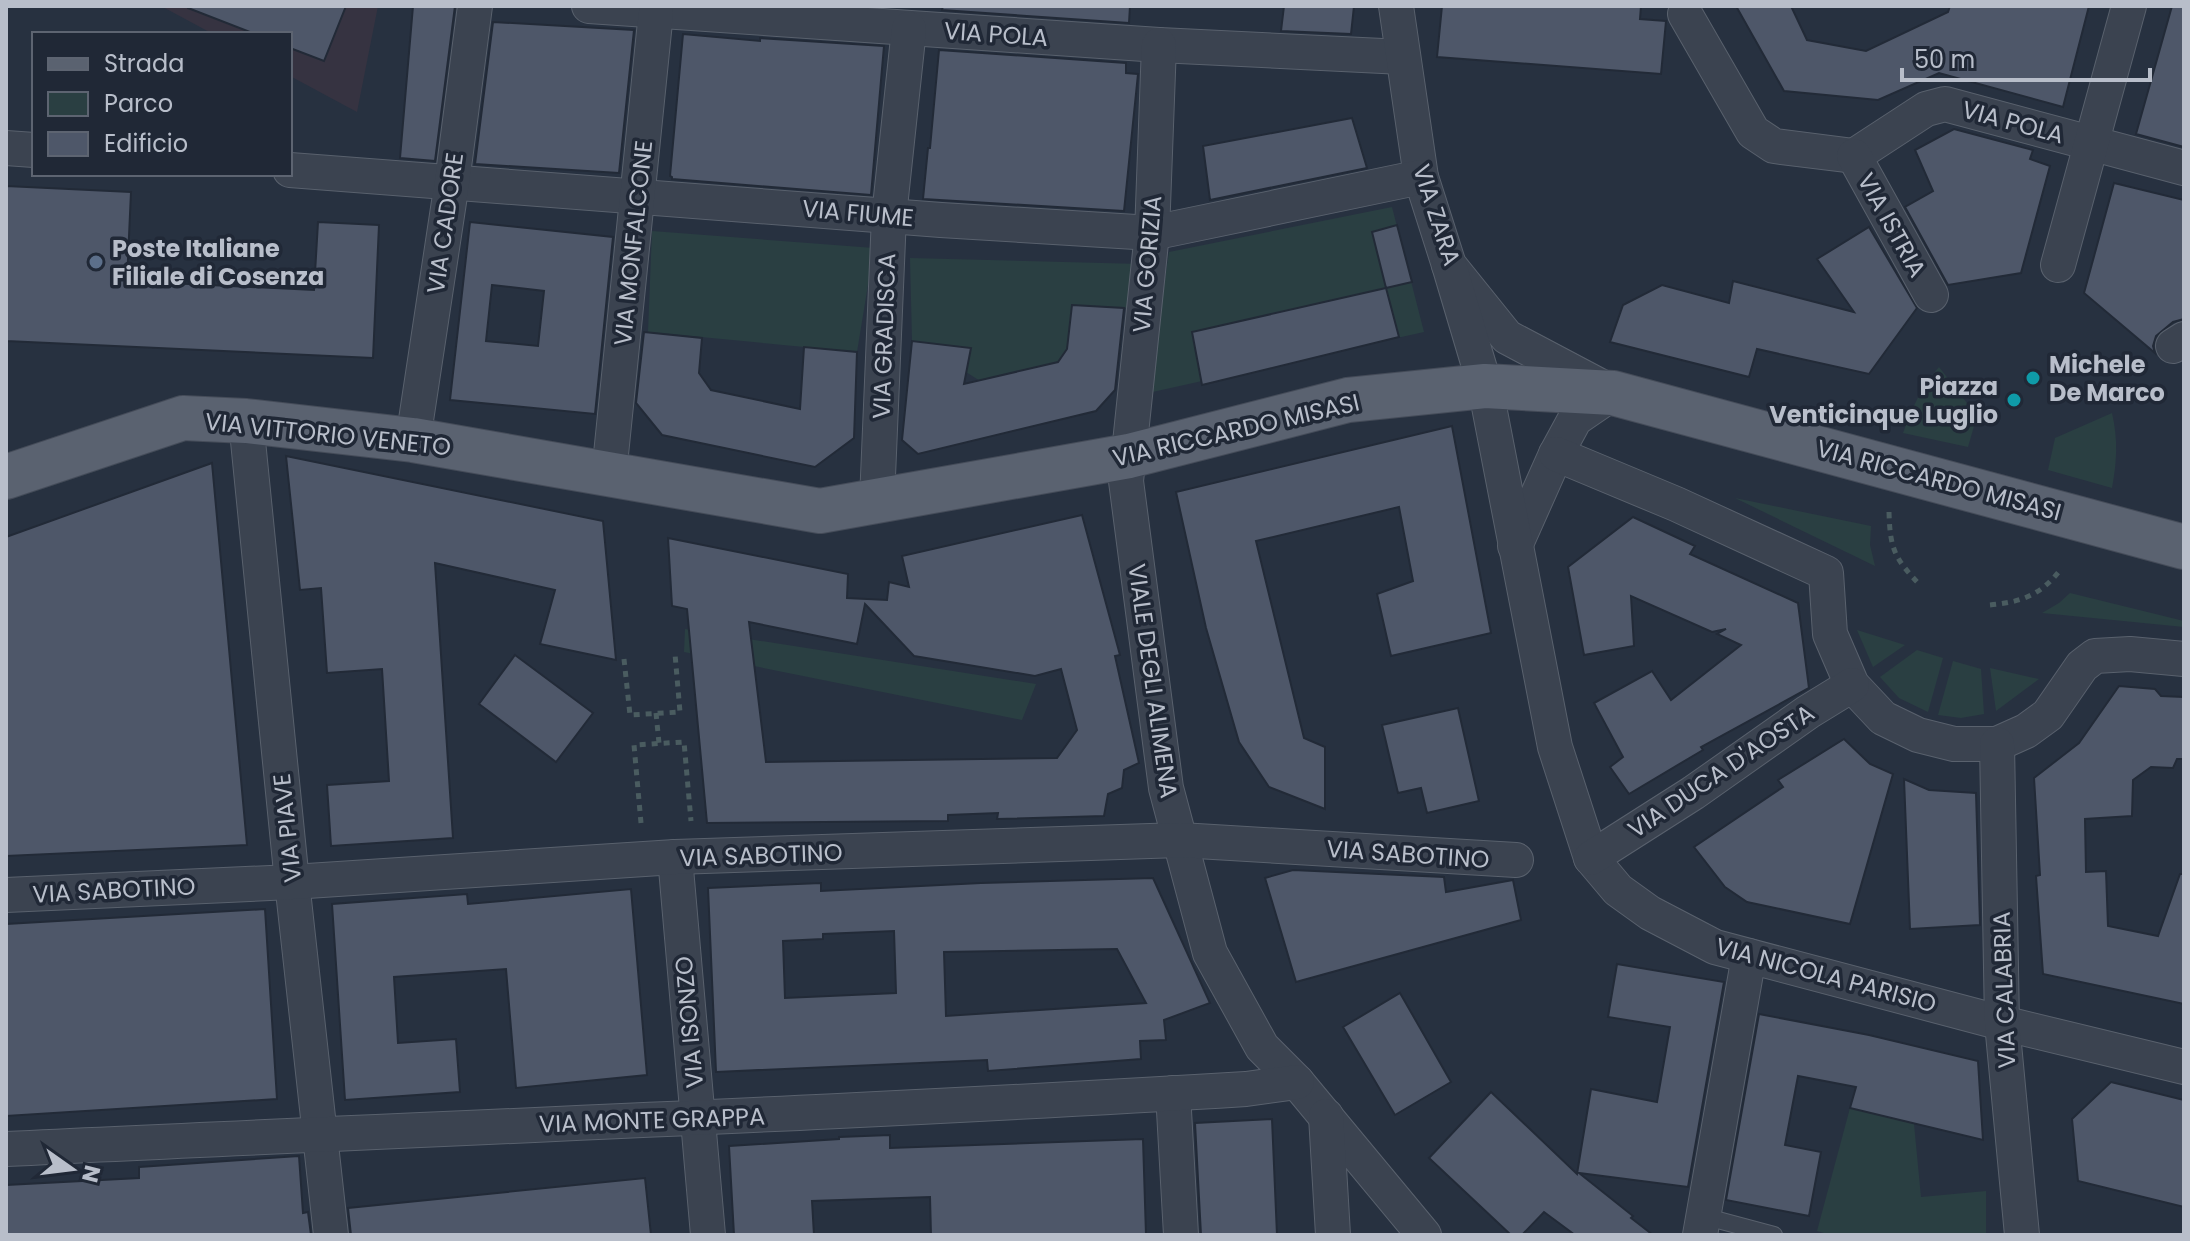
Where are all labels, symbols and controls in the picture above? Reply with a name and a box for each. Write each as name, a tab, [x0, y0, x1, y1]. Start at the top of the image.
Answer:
street label: VIA POLA	[943, 14, 1049, 54]
legend	[32, 32, 292, 176]
scale bar	[1902, 32, 2150, 82]
text: 50 m	[1914, 43, 1975, 76]
text: Strada	[104, 47, 184, 80]
text: Parco	[104, 87, 173, 120]
street label: VIA POLA	[1958, 93, 2068, 151]
text: Edificio	[104, 127, 188, 160]
street label: VIA MONFALCONE	[606, 139, 660, 347]
street label: VIA CADORE	[419, 150, 471, 296]
street label: VIA ZARA	[1405, 160, 1469, 270]
street label: VIA ISTRIA	[1850, 167, 1934, 283]
street label: VIA FIUME	[801, 192, 915, 234]
street label: VIA GORIZIA	[1125, 194, 1169, 334]
place label: Poste Italiane Filiale di Cosenza	[112, 232, 324, 293]
marker: Poste Italiane Filiale di Cosenza	[87, 253, 105, 271]
street label: VIA GRADISCA	[865, 253, 903, 419]
place label: Michele De Marco	[2049, 348, 2165, 409]
marker: Michele De Marco	[2024, 369, 2042, 387]
place label: Piazza Venticinque Luglio	[1769, 370, 1998, 431]
street label: VIA RICCARDO MISASI	[1109, 386, 1363, 474]
marker: Piazza Venticinque Luglio	[2005, 391, 2023, 409]
street label: VIA VITTORIO VENETO	[203, 405, 453, 463]
street label: VIA RICCARDO MISASI	[1813, 431, 2065, 529]
street label: VIALE DEGLI ALIMENA	[1120, 562, 1186, 800]
street label: VIA DUCA D'AOSTA	[1621, 696, 1821, 846]
street label: VIA PIAVE	[265, 772, 309, 884]
street label: VIA SABOTINO	[1325, 832, 1491, 876]
street label: VIA SABOTINO	[679, 836, 843, 874]
street label: VIA SABOTINO	[32, 869, 196, 911]
street label: VIA CALABRIA	[1985, 911, 2023, 1069]
street label: VIA NICOLA PARISIO	[1712, 930, 1940, 1020]
street label: VIA ISONZO	[667, 955, 711, 1089]
street label: VIA MONTE GRAPPA	[538, 1100, 766, 1140]
north arrow	[32, 1129, 112, 1209]
text: N	[74, 1162, 108, 1185]

